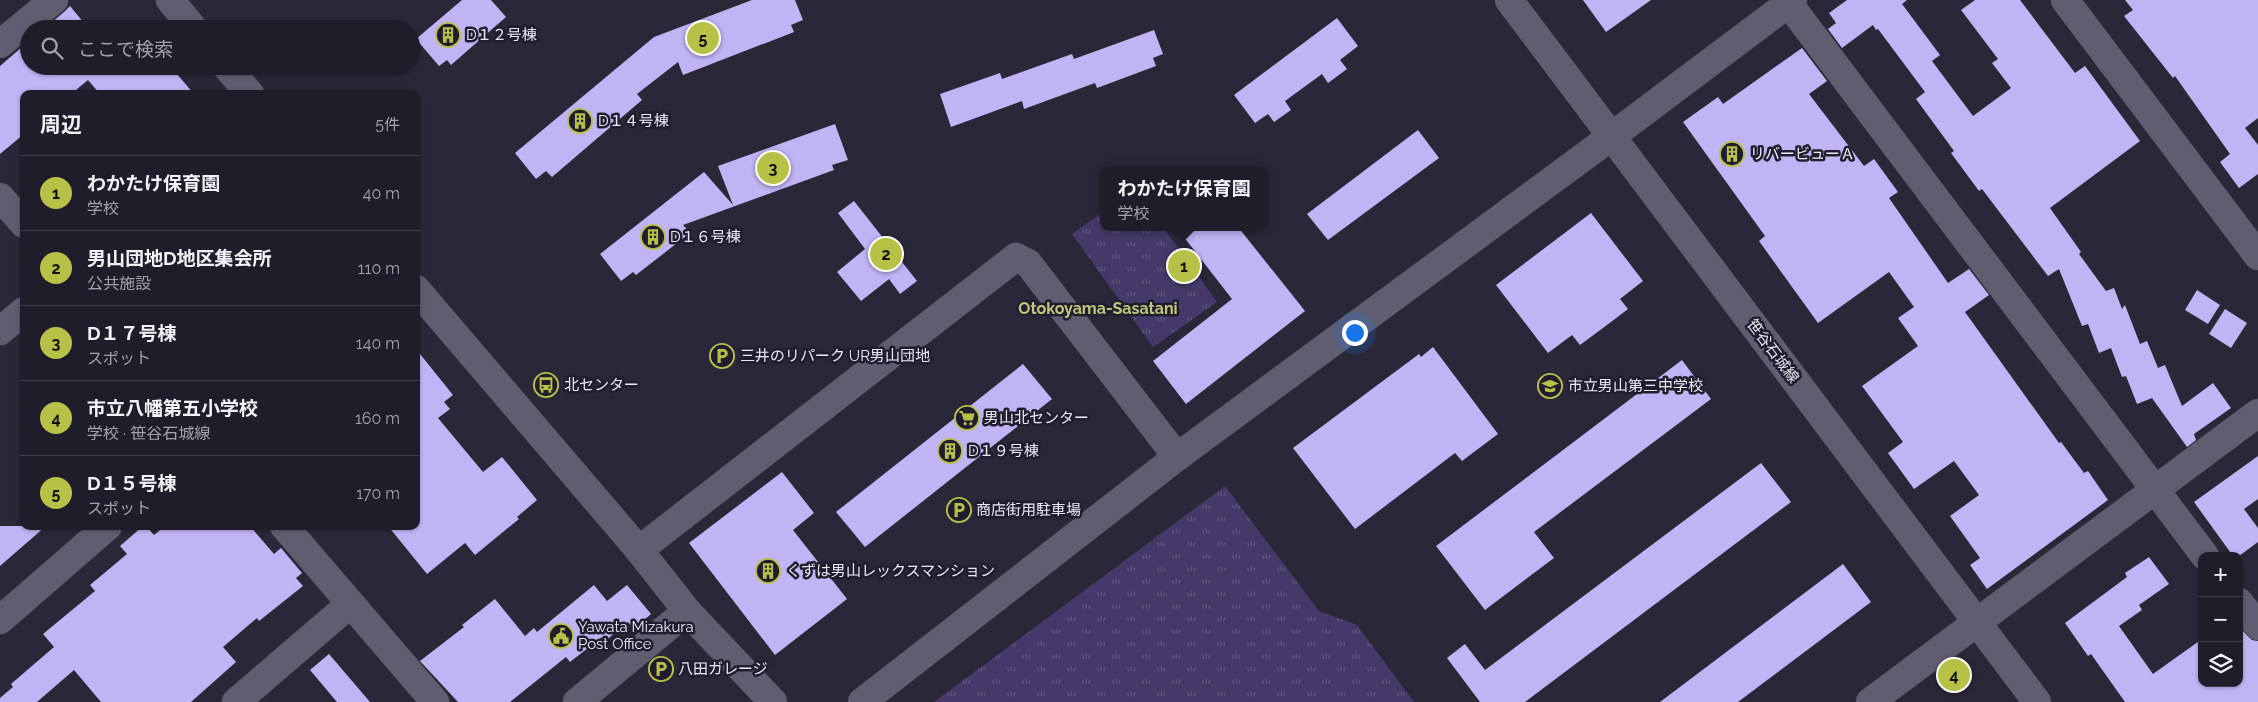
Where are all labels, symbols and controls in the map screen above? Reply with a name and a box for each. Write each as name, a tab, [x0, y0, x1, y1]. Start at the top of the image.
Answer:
pin: 5	[687, 19, 719, 57]
search box	[20, 20, 420, 75]
building icon: D１２号棟	[435, 22, 461, 48]
place label: D１２号棟	[466, 26, 537, 44]
icon: search	[38, 34, 66, 62]
text: ここで検索	[78, 38, 173, 60]
building icon: D１４号棟	[567, 108, 593, 134]
text: 周辺	[40, 112, 82, 137]
place label: D１４号棟	[598, 112, 669, 130]
text: 5件	[375, 115, 400, 134]
building icon: リバービューＡ	[1719, 141, 1745, 167]
place label: リバービューＡ	[1750, 145, 1855, 163]
pin: 3	[757, 149, 789, 187]
popup	[1100, 166, 1268, 231]
text: わかたけ保育園	[87, 172, 220, 194]
text: わかたけ保育園	[1117, 177, 1251, 199]
text: 1	[52, 184, 60, 203]
text: 40 m	[363, 184, 400, 203]
text: 学校	[87, 199, 119, 218]
text: 学校	[1117, 204, 1150, 223]
building icon: D１６号棟	[640, 224, 666, 250]
place label: D１６号棟	[670, 228, 741, 246]
pin: 2	[870, 235, 902, 273]
text: 男山団地D地区集会所	[87, 247, 272, 269]
pin: 1	[1168, 247, 1200, 285]
text: 2	[51, 259, 61, 278]
text: 110 m	[358, 259, 400, 278]
text: 公共施設	[87, 274, 151, 293]
district label: Otokoyama-Sasatani	[1018, 299, 1178, 318]
street label: 笹谷石城線	[1743, 316, 1803, 386]
your location	[1342, 320, 1368, 346]
text: D１７号棟	[87, 322, 177, 344]
text: 3	[52, 334, 60, 353]
text: 140 m	[356, 334, 400, 353]
parking icon: 三井のリパーク UR男山団地	[709, 343, 735, 369]
place label: 三井のリパーク UR男山団地	[740, 347, 930, 365]
text: スポット	[87, 349, 151, 368]
bus stop icon: 北センター	[533, 372, 559, 398]
school or university icon: 市立男山第三中学校	[1537, 373, 1563, 399]
place label: 北センター	[564, 376, 639, 394]
place label: 市立男山第三中学校	[1568, 377, 1703, 395]
text: 市立八幡第五小学校	[87, 397, 258, 419]
supermarket icon: 男山北センター	[954, 405, 980, 431]
text: 4	[51, 409, 61, 428]
text: 160 m	[355, 409, 400, 428]
place label: 男山北センター	[984, 409, 1089, 427]
text: 学校 · 笹谷石城線	[87, 424, 210, 443]
building icon: D１９号棟	[937, 438, 963, 464]
place label: D１９号棟	[968, 442, 1039, 460]
text: D１５号棟	[87, 472, 177, 494]
text: 5	[52, 484, 60, 503]
text: 170 m	[356, 484, 400, 503]
parking icon: 商店街用駐車場	[946, 497, 972, 523]
text: スポット	[87, 499, 151, 518]
place label: 商店街用駐車場	[976, 501, 1081, 519]
map controls	[2198, 552, 2243, 687]
button: +	[2198, 552, 2243, 597]
building icon: くずは男山レックスマンション	[755, 558, 781, 584]
place label: くずは男山レックスマンション	[786, 562, 995, 580]
button: −	[2198, 597, 2243, 642]
place label: Yawata Mizakura Post Office	[578, 618, 694, 653]
public building icon: Yawata Mizakura Post Office	[548, 623, 574, 649]
button: layers	[2198, 642, 2243, 687]
parking icon: 八田ガレージ	[648, 656, 674, 682]
pin: 4	[1938, 656, 1970, 694]
place label: 八田ガレージ	[678, 660, 768, 678]

